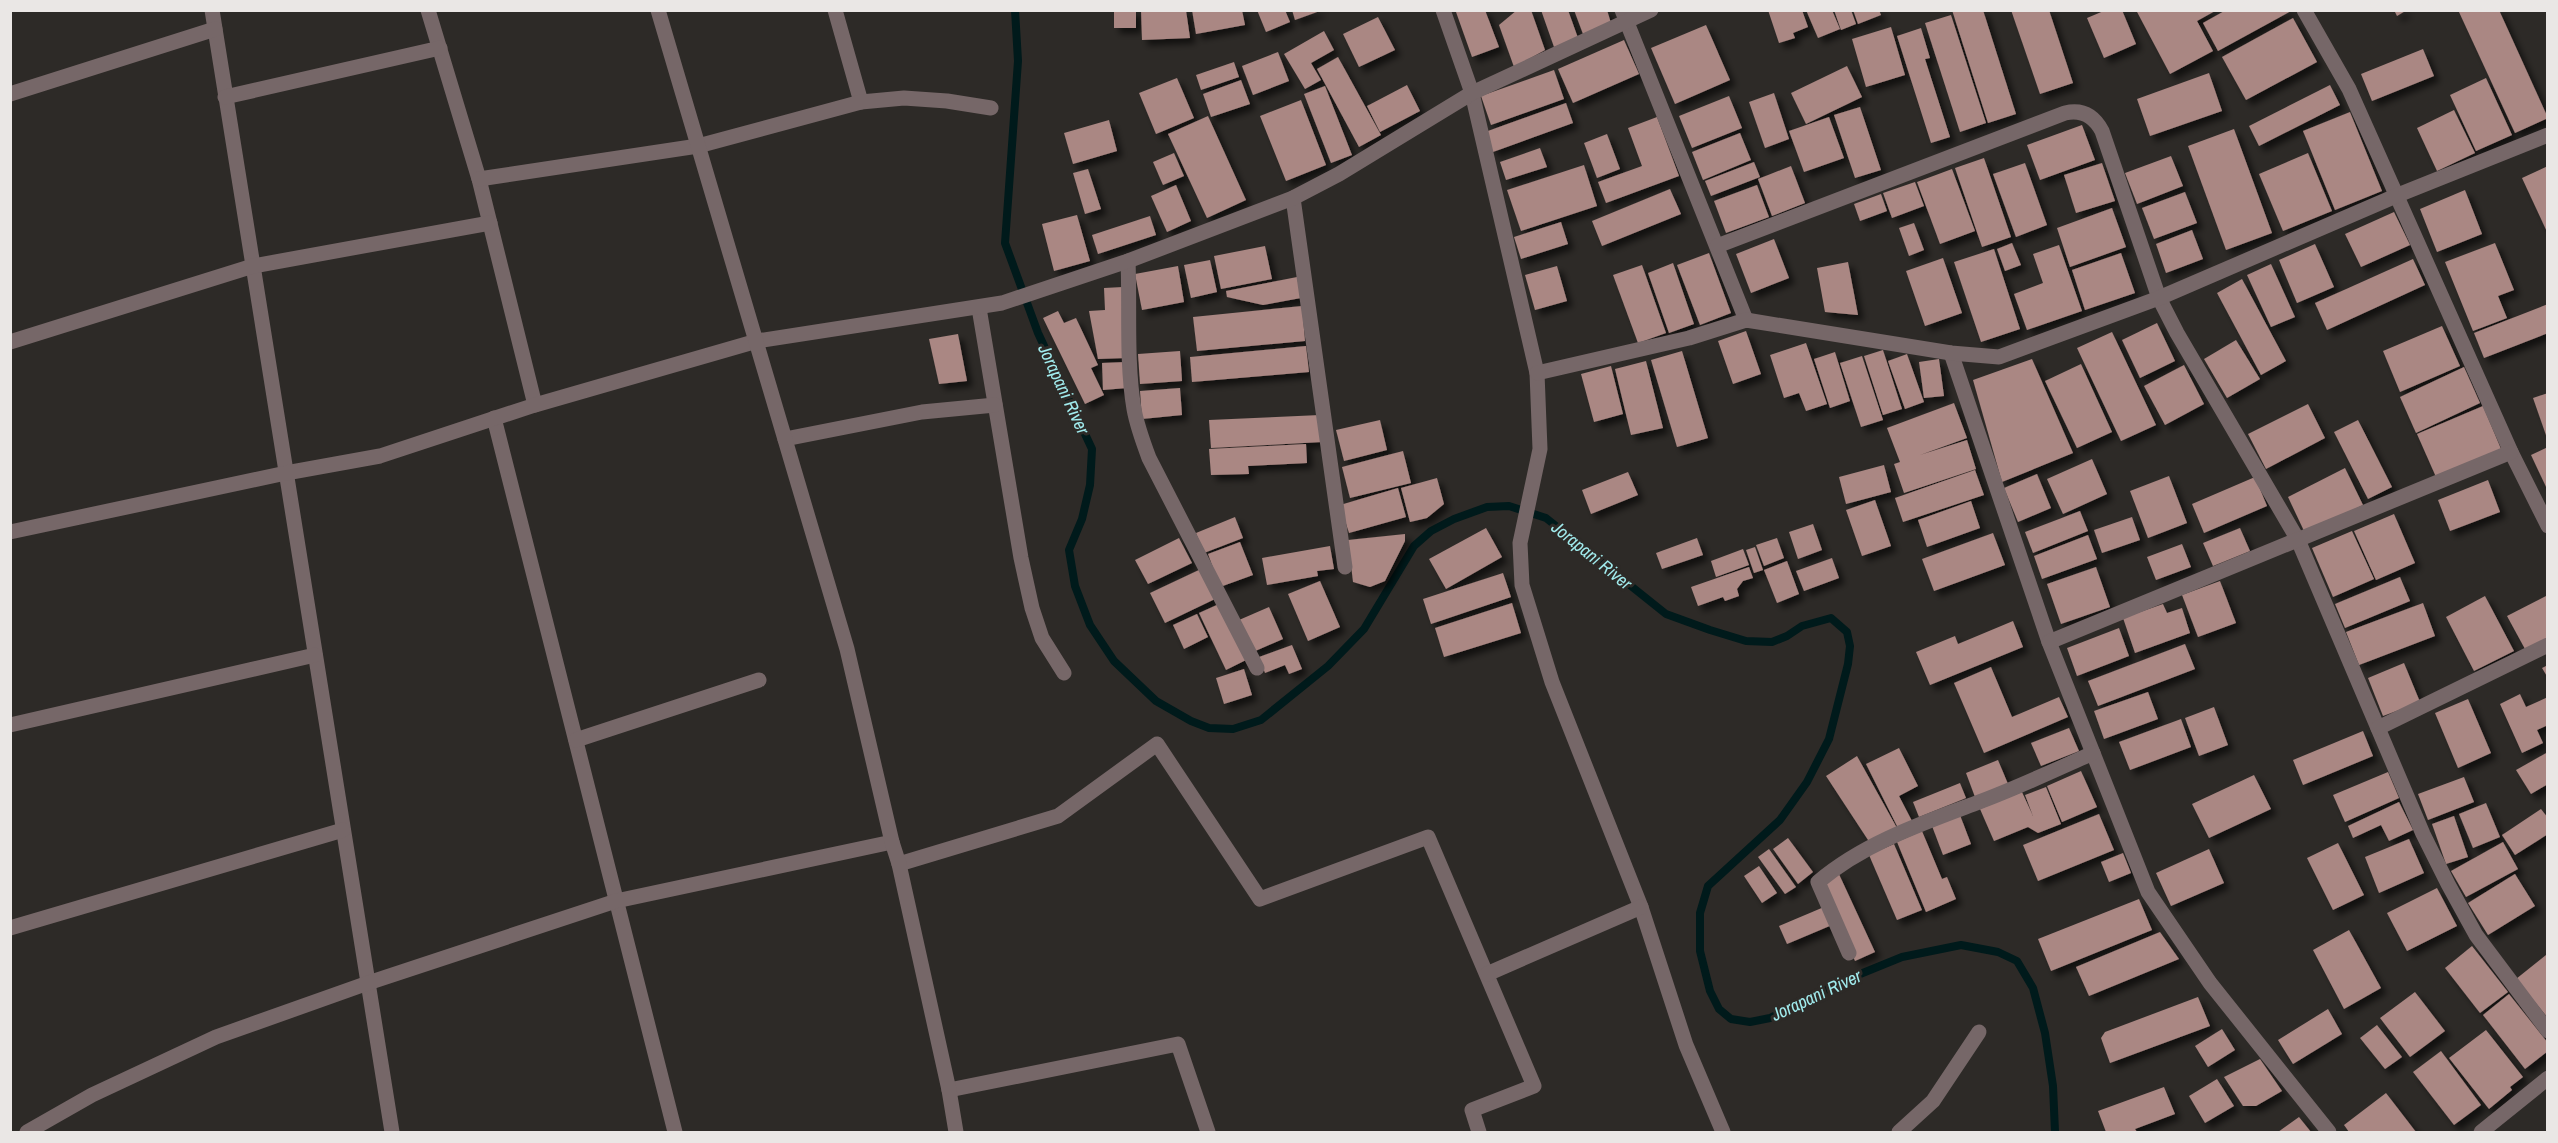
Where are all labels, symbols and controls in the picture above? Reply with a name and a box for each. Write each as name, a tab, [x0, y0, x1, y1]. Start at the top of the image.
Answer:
water label: Jorapani River	[1032, 339, 1096, 439]
water label: Jorapani River	[1546, 514, 1638, 596]
water label: Jorapani River	[1766, 963, 1866, 1027]

